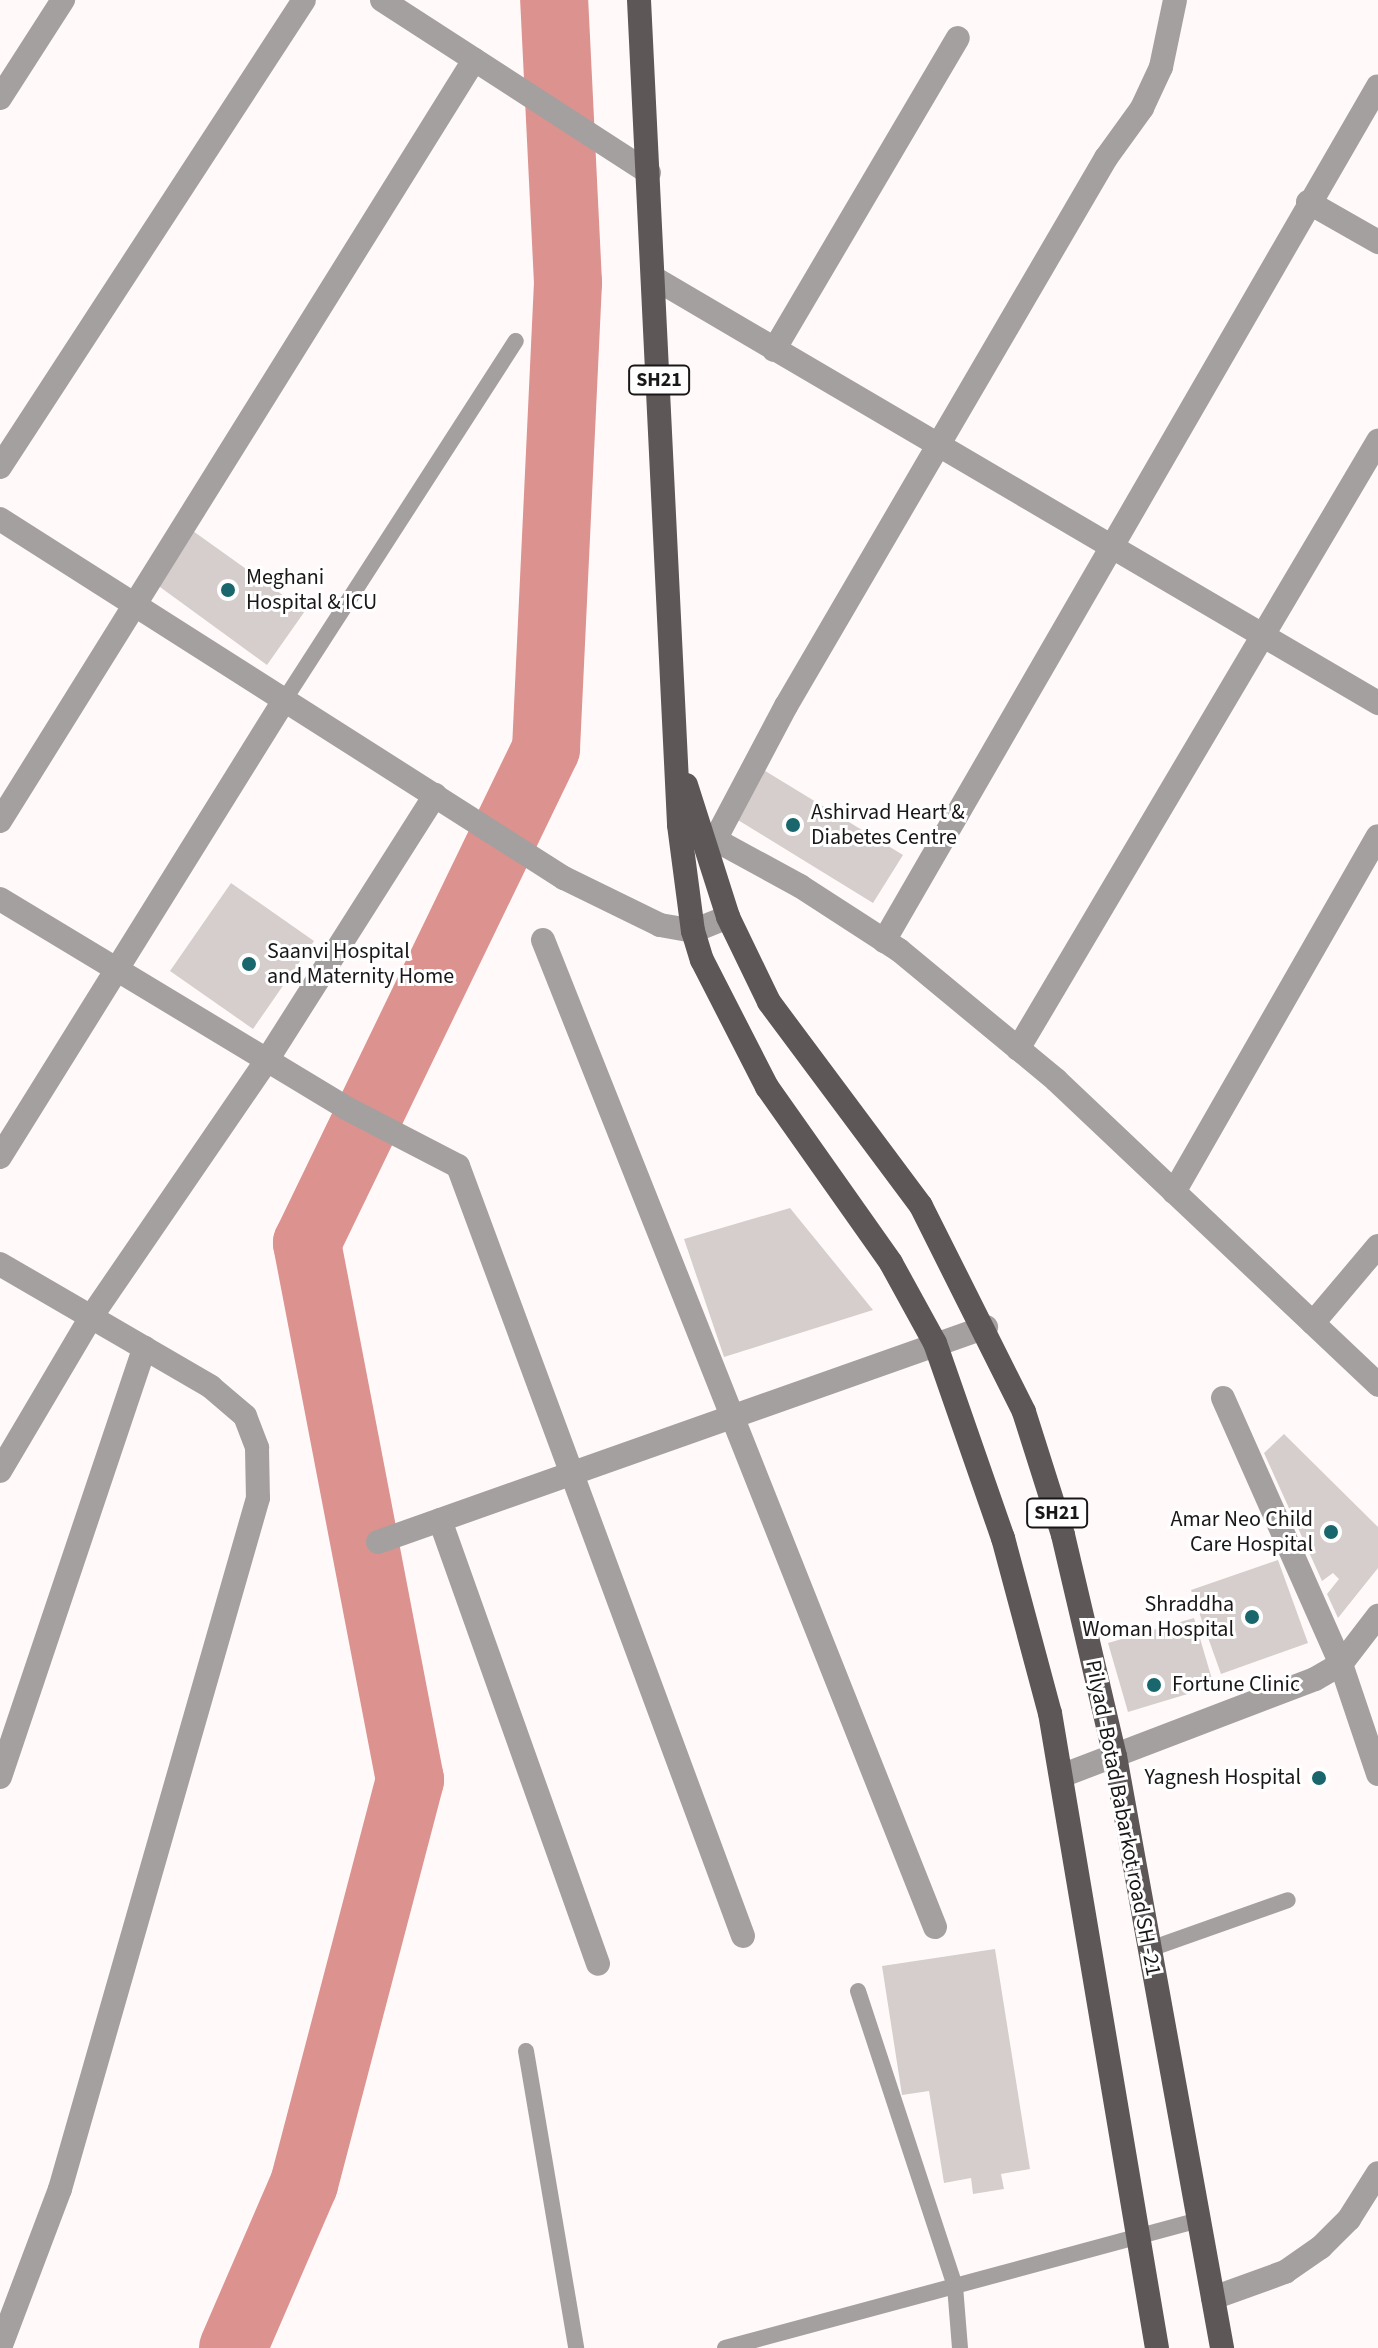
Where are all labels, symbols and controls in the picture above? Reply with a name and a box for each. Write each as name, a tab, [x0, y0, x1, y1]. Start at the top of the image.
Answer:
road number: SH21	[627, 364, 691, 396]
place label: Meghani Hospital & ICU	[246, 564, 377, 616]
marker: Meghani Hospital & ICU	[217, 579, 239, 601]
place label: Ashirvad Heart & Diabetes Centre	[811, 799, 965, 850]
marker: Ashirvad Heart & Diabetes Centre	[782, 814, 804, 836]
place label: Saanvi Hospital and Maternity Home	[267, 938, 454, 990]
marker: Saanvi Hospital and Maternity Home	[238, 953, 260, 975]
road number: SH21	[1025, 1497, 1089, 1529]
place label: Amar Neo Child Care Hospital	[1170, 1506, 1313, 1558]
marker: Amar Neo Child Care Hospital	[1320, 1521, 1342, 1543]
place label: Shraddha Woman Hospital	[1082, 1591, 1234, 1642]
marker: Shraddha Woman Hospital	[1241, 1606, 1263, 1628]
street label: Pilyad -Botad Babarkot road SH -21	[1079, 1658, 1167, 1978]
place label: Fortune Clinic	[1172, 1672, 1300, 1698]
marker: Fortune Clinic	[1143, 1674, 1165, 1696]
place label: Yagnesh Hospital	[1145, 1765, 1301, 1791]
marker: Yagnesh Hospital	[1308, 1767, 1330, 1789]

